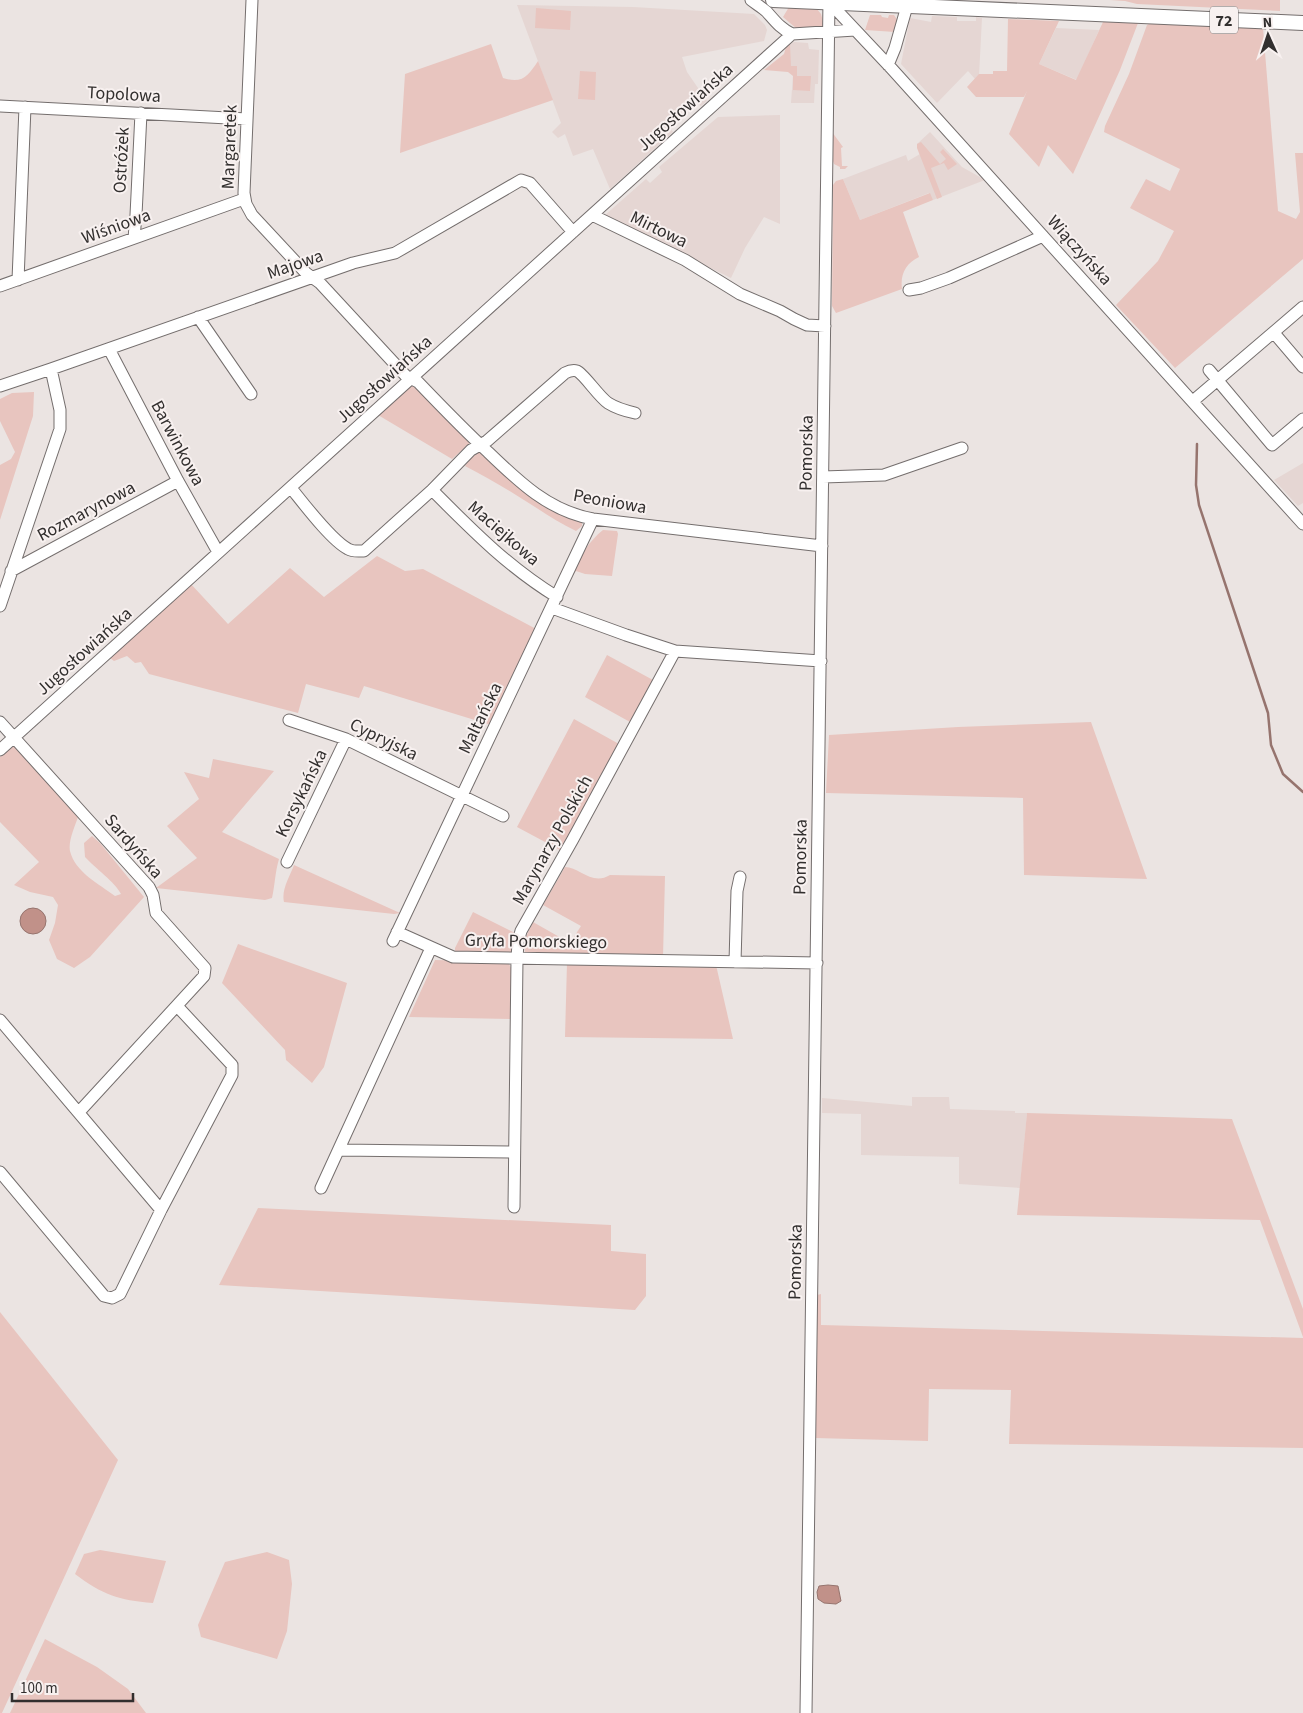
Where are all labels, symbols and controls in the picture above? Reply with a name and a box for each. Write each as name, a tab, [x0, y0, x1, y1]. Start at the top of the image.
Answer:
road number: 72	[1210, 6, 1238, 34]
north arrow	[1243, 10, 1293, 60]
text: N	[1262, 13, 1273, 33]
street label: Jugosłowiańska	[632, 58, 739, 157]
street label: Topolowa	[86, 80, 162, 109]
street label: Margaretek	[216, 104, 243, 190]
street label: Ostróżek	[107, 126, 136, 194]
street label: Wiśniowa	[78, 202, 154, 251]
street label: Mirtowa	[626, 205, 692, 254]
street label: Wiączyńska	[1041, 210, 1118, 291]
street label: Majowa	[264, 243, 327, 286]
street label: Jugosłowiańska	[331, 330, 438, 429]
street label: Barwinkowa	[145, 396, 211, 490]
street label: Pomorska	[793, 415, 820, 491]
street label: Rozmarynowa	[33, 475, 140, 548]
street label: Peoniowa	[571, 483, 649, 520]
street label: Maciejkowa	[462, 495, 545, 572]
street label: Jugosłowiańska	[31, 602, 138, 701]
street label: Maltańska	[452, 678, 508, 758]
street label: Cypryjska	[345, 712, 422, 767]
street label: Korsykańska	[269, 745, 334, 841]
street label: Marynarzy Polskich	[506, 771, 599, 910]
street label: Sardyńska	[98, 809, 169, 884]
street label: Pomorska	[787, 819, 814, 895]
street label: Gryfa Pomorskiego	[465, 928, 607, 955]
street label: Pomorska	[782, 1224, 809, 1300]
scale bar	[12, 1670, 134, 1702]
text: 100 m	[20, 1678, 58, 1699]

